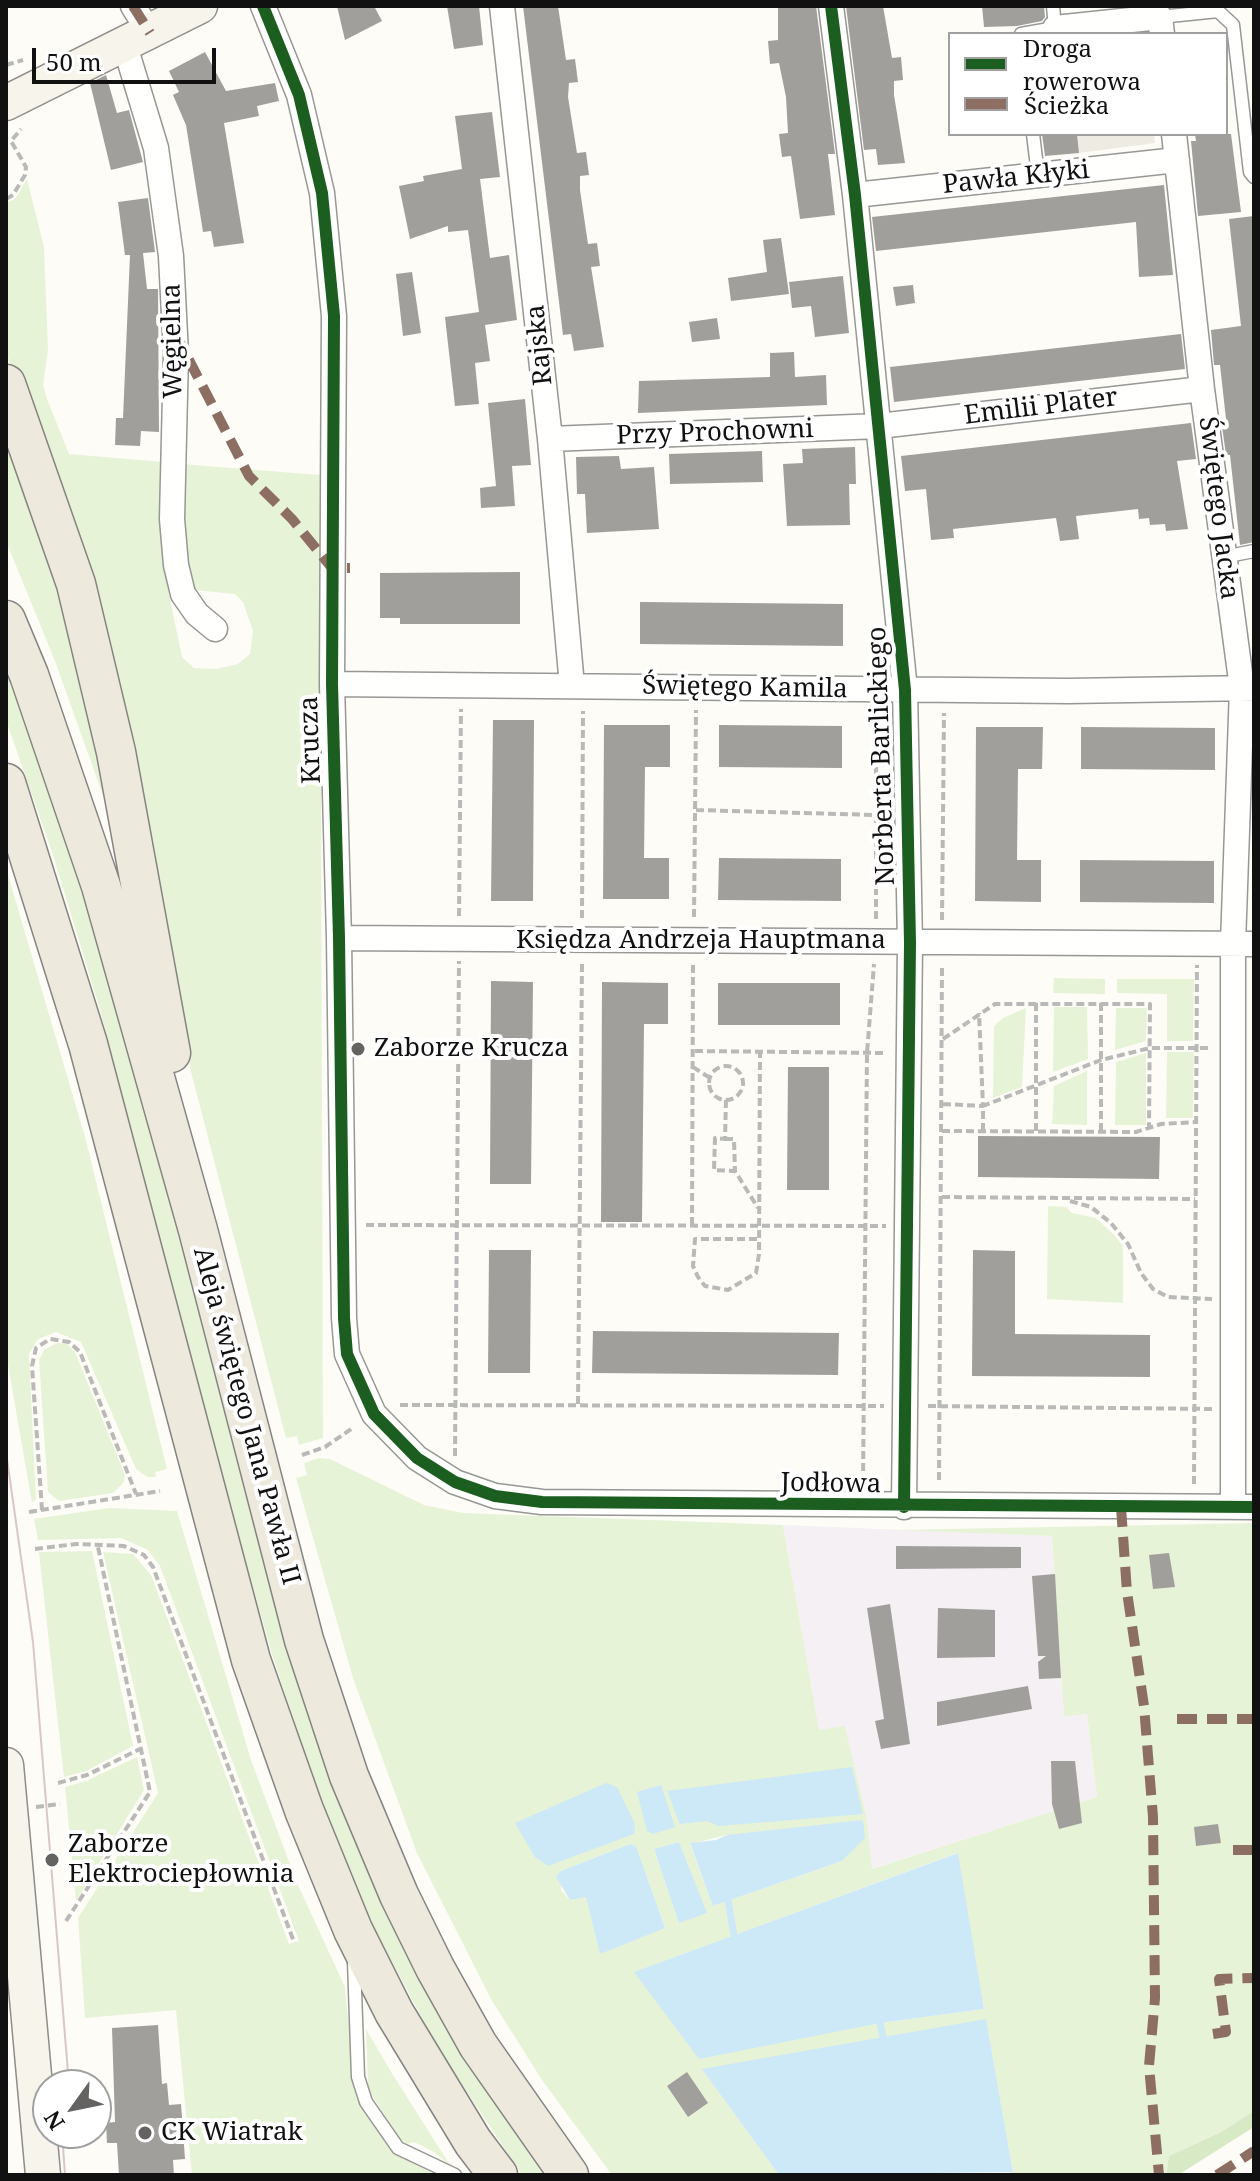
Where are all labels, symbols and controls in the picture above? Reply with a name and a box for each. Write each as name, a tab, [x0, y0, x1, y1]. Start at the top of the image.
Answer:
text: Droga rowerowa	[1023, 31, 1141, 97]
scale bar	[36, 32, 220, 82]
legend	[948, 32, 1228, 136]
text: 50 m	[46, 45, 102, 78]
text: Ścieżka	[1024, 88, 1109, 121]
street label: Pawła Kłyki	[941, 155, 1091, 201]
street label: Węgielna	[156, 283, 190, 399]
street label: Rajska	[520, 303, 560, 387]
street label: Emilii Plater	[963, 382, 1119, 432]
street label: Przy Prochowni	[616, 414, 814, 452]
street label: Świętego Jacka	[1191, 415, 1245, 601]
street label: Norberta Barlickiego	[862, 626, 902, 886]
street label: Świętego Kamila	[642, 671, 848, 705]
street label: Krucza	[294, 696, 328, 784]
street label: Księdza Andrzeja Hauptmana	[516, 925, 886, 957]
place label: Zaborze Krucza	[374, 1033, 569, 1065]
marker: Zaborze Krucza	[349, 1040, 367, 1058]
street label: Aleja świętego Jana Pawła II	[186, 1244, 306, 1588]
street label: Jodłowa	[780, 1468, 882, 1500]
place label: Zaborze Elektrociepłownia	[68, 1829, 294, 1890]
marker: Zaborze Elektrociepłownia	[43, 1851, 61, 1869]
north arrow	[32, 2069, 112, 2149]
text: N	[36, 2106, 71, 2136]
place label: CK Wiatrak	[161, 2117, 303, 2149]
marker: CK Wiatrak	[136, 2124, 154, 2142]

